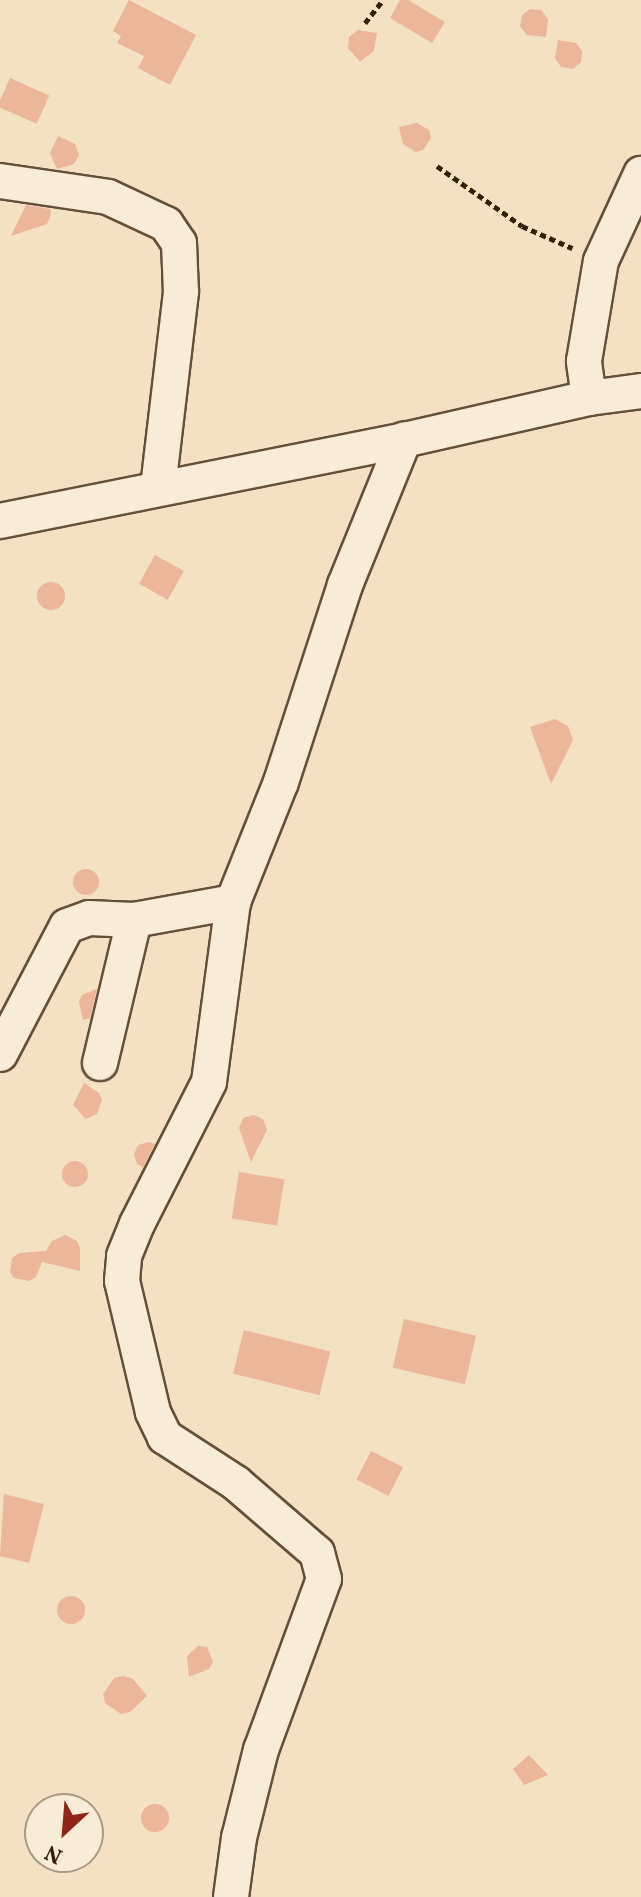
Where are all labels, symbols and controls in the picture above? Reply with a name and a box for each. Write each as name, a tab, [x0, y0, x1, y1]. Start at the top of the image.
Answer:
north arrow	[24, 1793, 104, 1873]
text: N	[40, 1836, 68, 1871]

